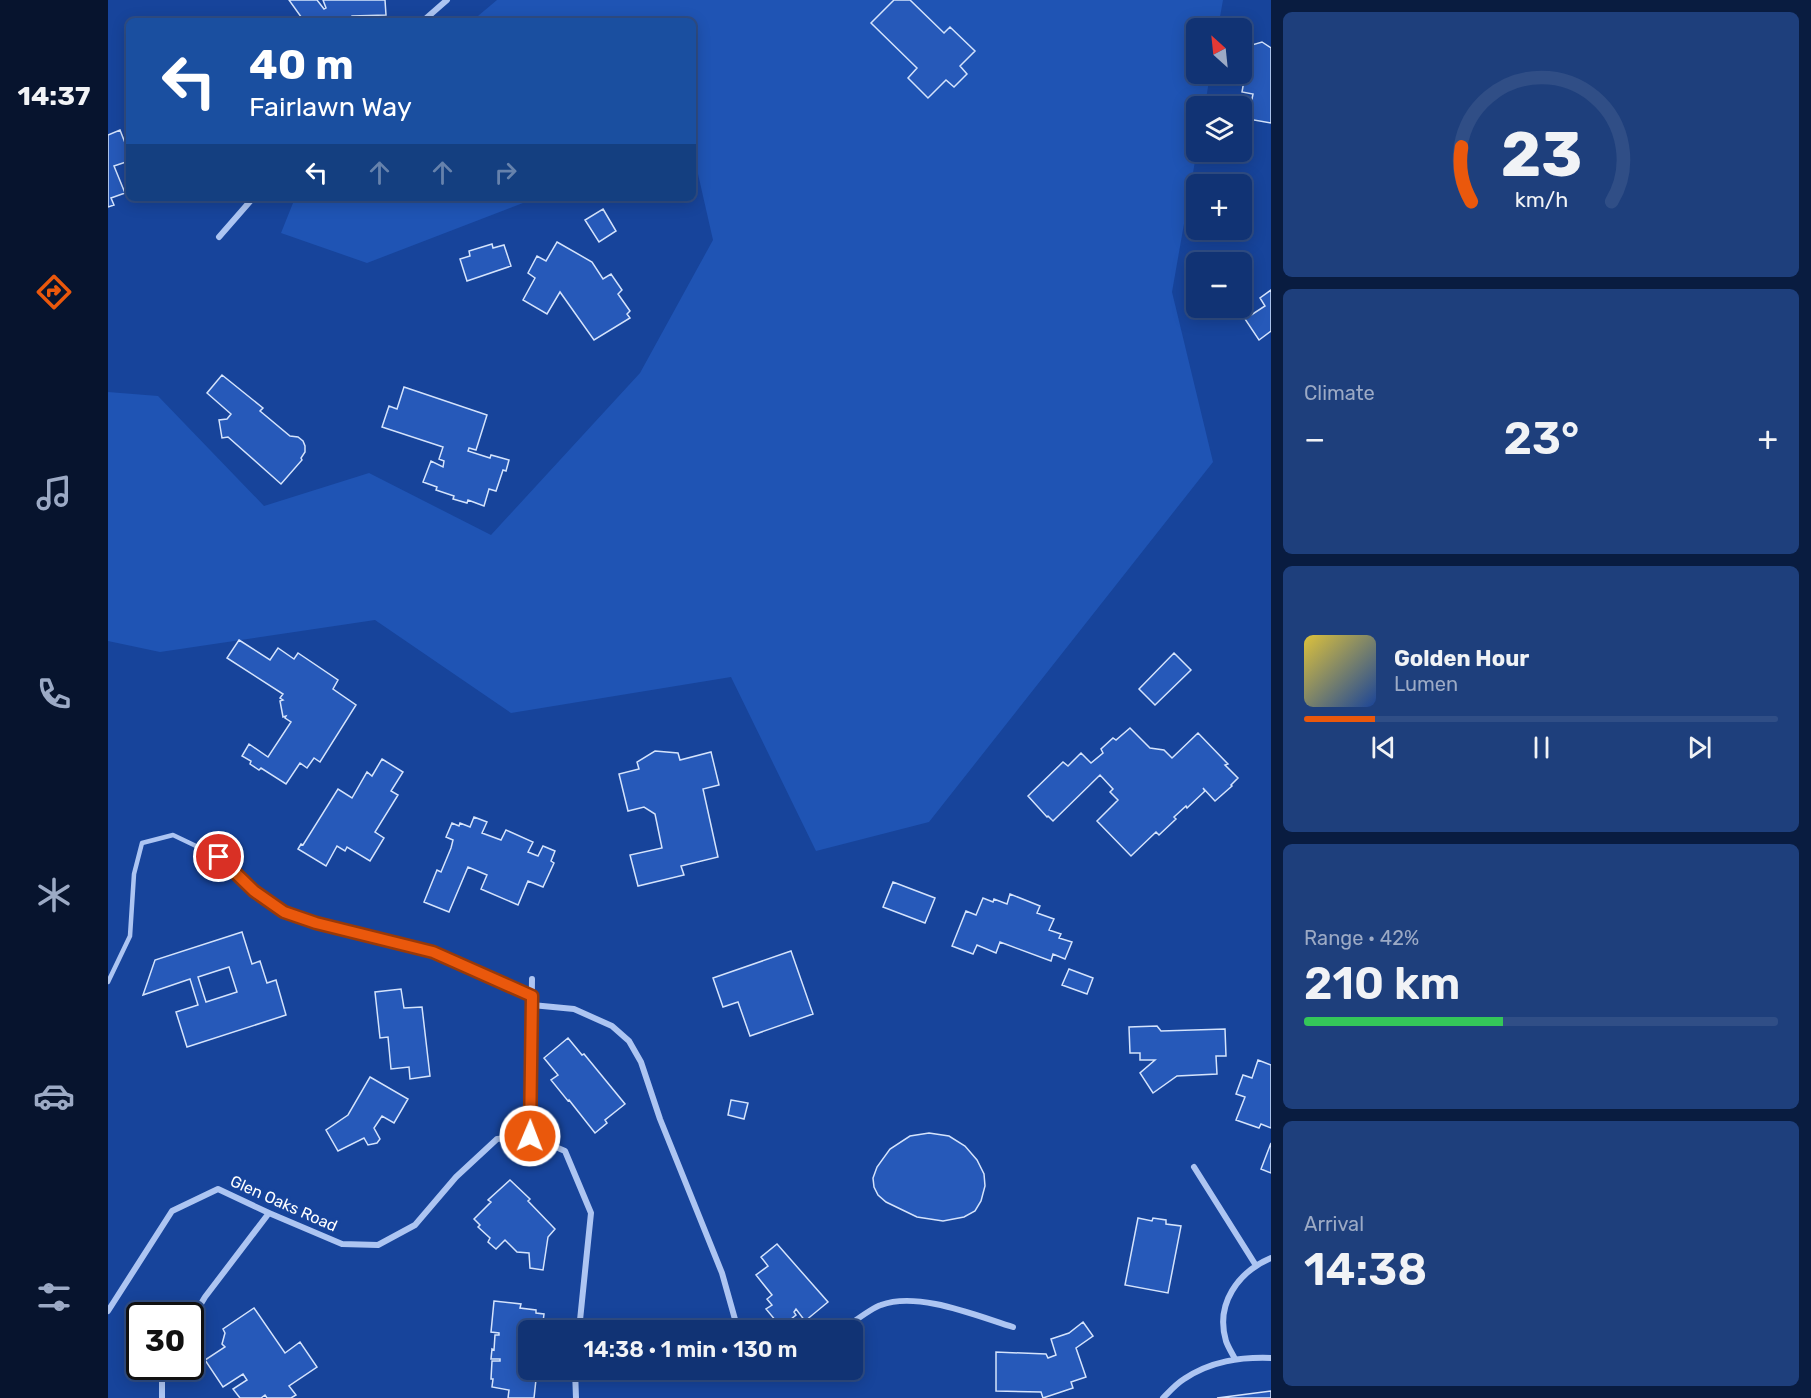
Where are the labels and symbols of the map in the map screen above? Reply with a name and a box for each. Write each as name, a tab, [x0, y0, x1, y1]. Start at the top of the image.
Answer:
north arrow	[1186, 18, 1252, 84]
pin	[193, 831, 244, 882]
position arrow	[498, 1104, 562, 1168]
street label: Glen Oaks Road	[227, 1171, 340, 1236]
speed limit sign: 30	[126, 1302, 204, 1380]

